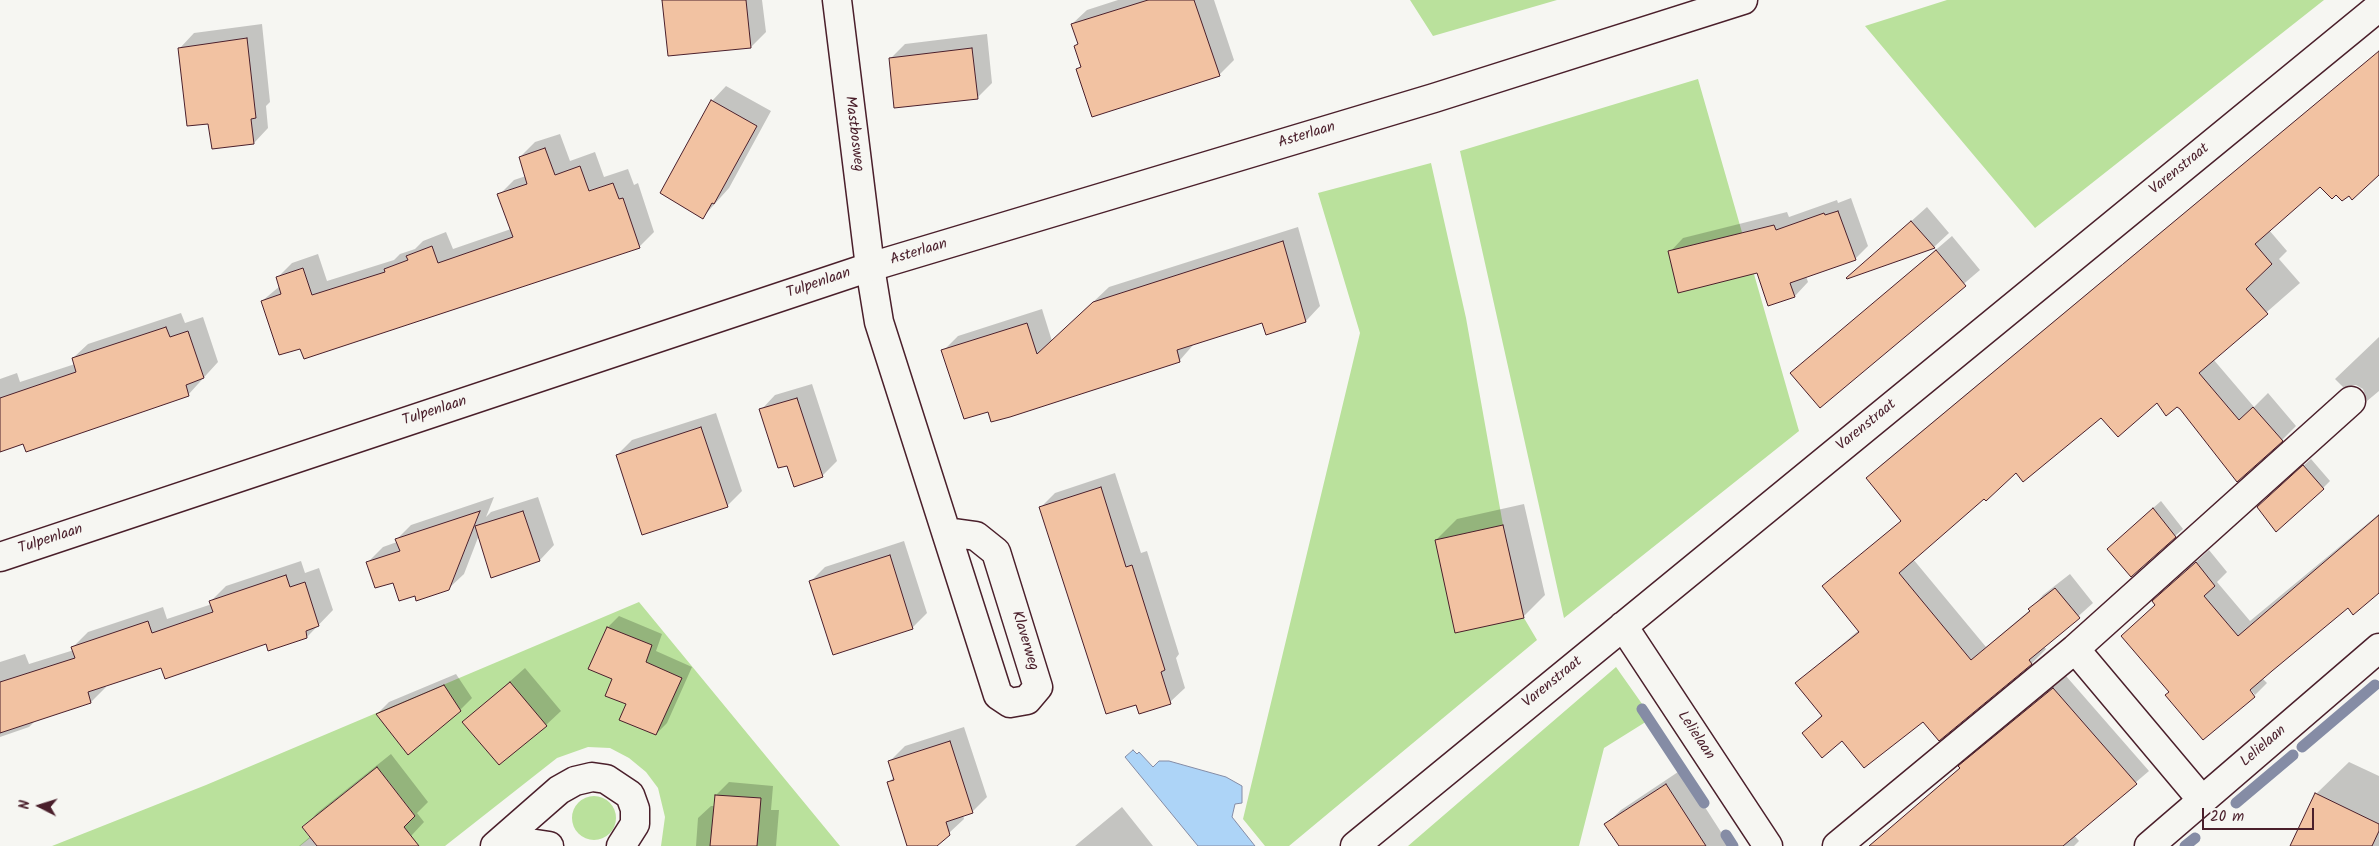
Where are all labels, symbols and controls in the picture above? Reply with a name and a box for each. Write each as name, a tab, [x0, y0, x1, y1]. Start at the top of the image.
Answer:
street label: Mastbosweg	[839, 95, 867, 173]
street label: Asterlaan	[1276, 119, 1338, 153]
street label: Varenstraat	[2146, 140, 2214, 200]
street label: Asterlaan	[888, 236, 950, 270]
street label: Tulpenlaan	[785, 265, 853, 303]
street label: Tulpenlaan	[401, 393, 469, 431]
street label: Varenstraat	[1833, 396, 1901, 456]
street label: Tulpenlaan	[17, 521, 85, 559]
street label: Klaverweg	[1006, 609, 1042, 673]
street label: Varenstraat	[1519, 653, 1587, 713]
street label: Lelielaan	[1672, 708, 1718, 764]
street label: Lelielaan	[2237, 722, 2291, 772]
north arrow	[15, 781, 65, 831]
scale bar	[2204, 798, 2316, 830]
text: N	[14, 799, 36, 810]
text: 20 m	[2210, 805, 2244, 829]

